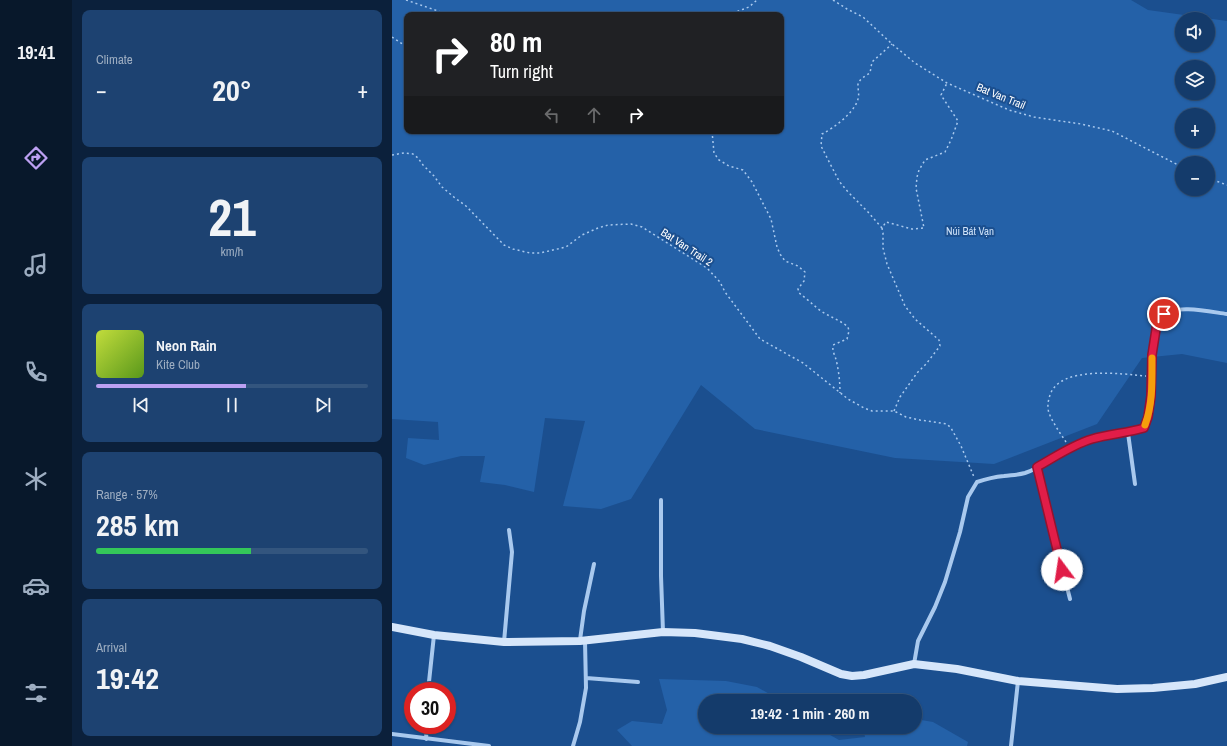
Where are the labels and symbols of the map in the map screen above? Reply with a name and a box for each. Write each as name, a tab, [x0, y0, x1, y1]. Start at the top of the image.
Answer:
street label: Bat Van Trail	[974, 80, 1028, 112]
park label: Núi Bát Vạn	[946, 224, 994, 238]
street label: Bat Van Trail 2	[658, 225, 716, 269]
pin	[1147, 297, 1181, 331]
position arrow	[1041, 549, 1083, 591]
speed limit sign: 30	[404, 682, 456, 734]

